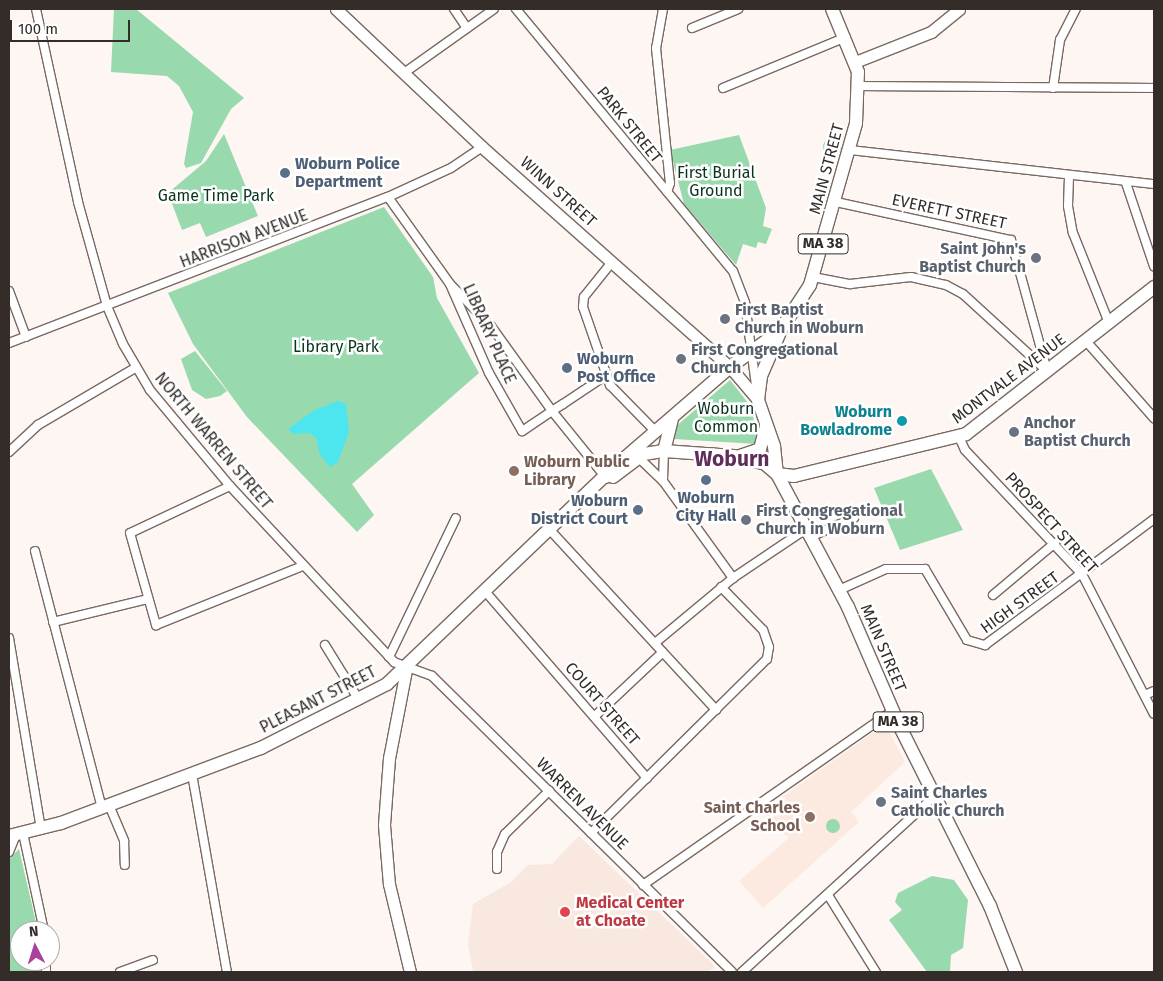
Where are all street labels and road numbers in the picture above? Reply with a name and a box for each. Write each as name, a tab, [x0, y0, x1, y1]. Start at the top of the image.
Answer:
street label: PARK STREET	[592, 83, 666, 167]
street label: MAIN STREET	[806, 121, 848, 217]
street label: WINN STREET	[516, 153, 600, 231]
street label: EVERETT STREET	[890, 190, 1008, 234]
street label: HARRISON AVENUE	[177, 206, 311, 272]
road number: MA 38	[797, 232, 849, 256]
street label: LIBRARY PLACE	[458, 281, 520, 387]
street label: MONTVALE AVENUE	[948, 330, 1070, 428]
street label: NORTH WARREN STREET	[150, 369, 276, 513]
street label: PROSPECT STREET	[1001, 469, 1101, 577]
street label: HIGH STREET	[977, 568, 1063, 638]
street label: MAIN STREET	[856, 601, 910, 695]
street label: COURT STREET	[561, 658, 643, 750]
street label: PLEASANT STREET	[257, 662, 379, 738]
road number: MA 38	[872, 710, 924, 734]
street label: WARREN AVENUE	[532, 754, 632, 854]

